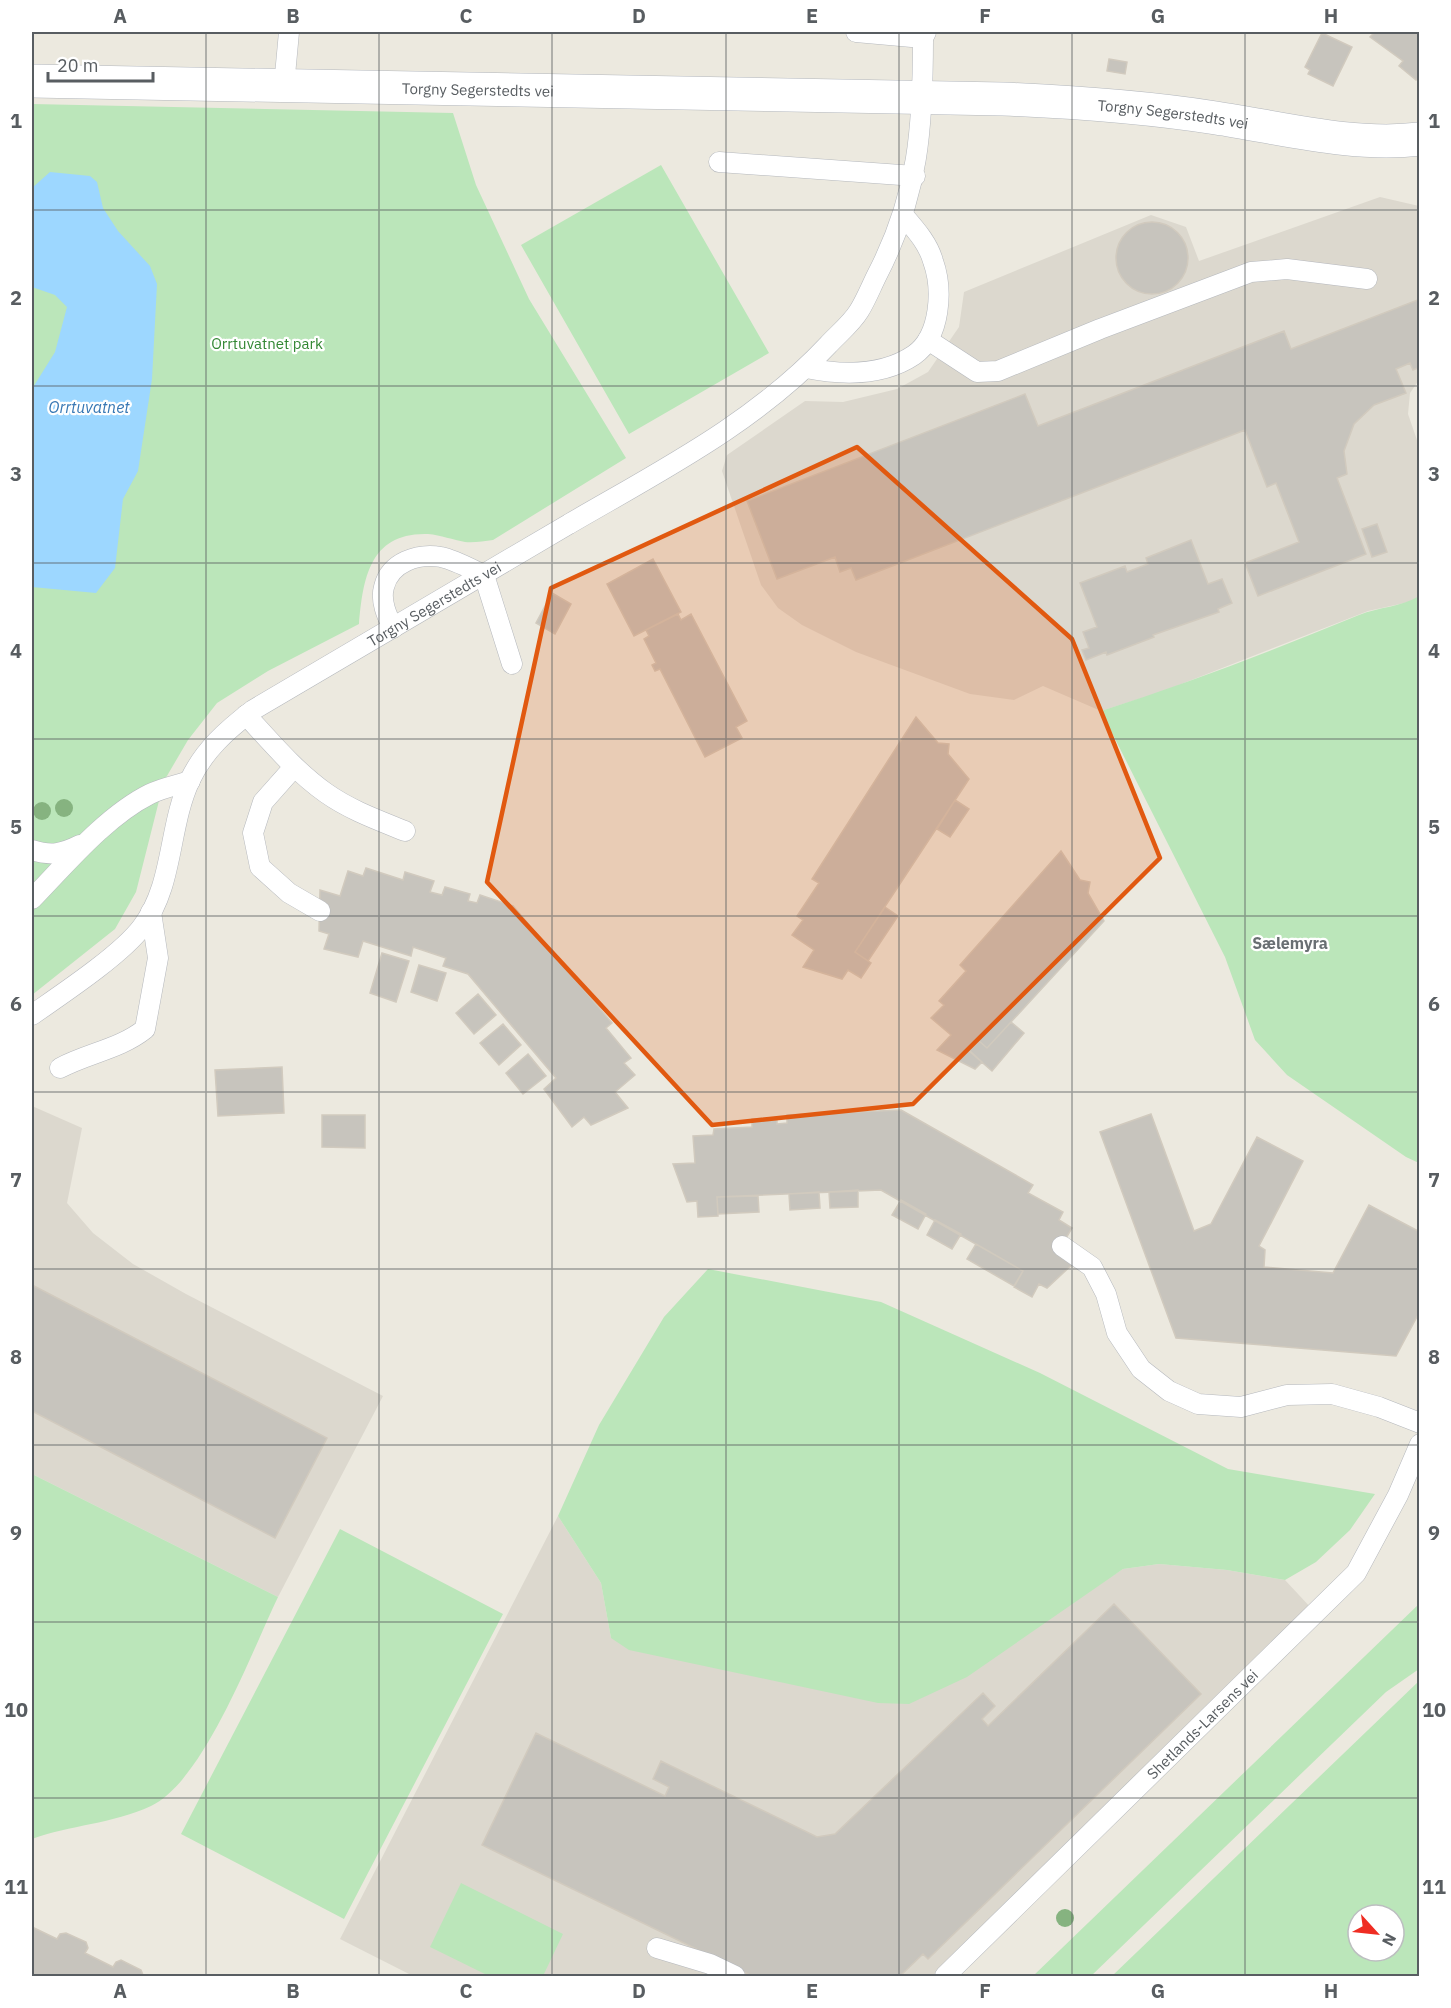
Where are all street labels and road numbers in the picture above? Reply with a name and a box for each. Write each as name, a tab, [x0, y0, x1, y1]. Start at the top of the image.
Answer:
street label: Torgny Segerstedts vei	[402, 78, 554, 100]
street label: Torgny Segerstedts vei	[1097, 95, 1250, 133]
street label: Torgny Segerstedts vei	[364, 557, 504, 650]
street label: Shetlands-Larsens vei	[1142, 1665, 1262, 1783]

